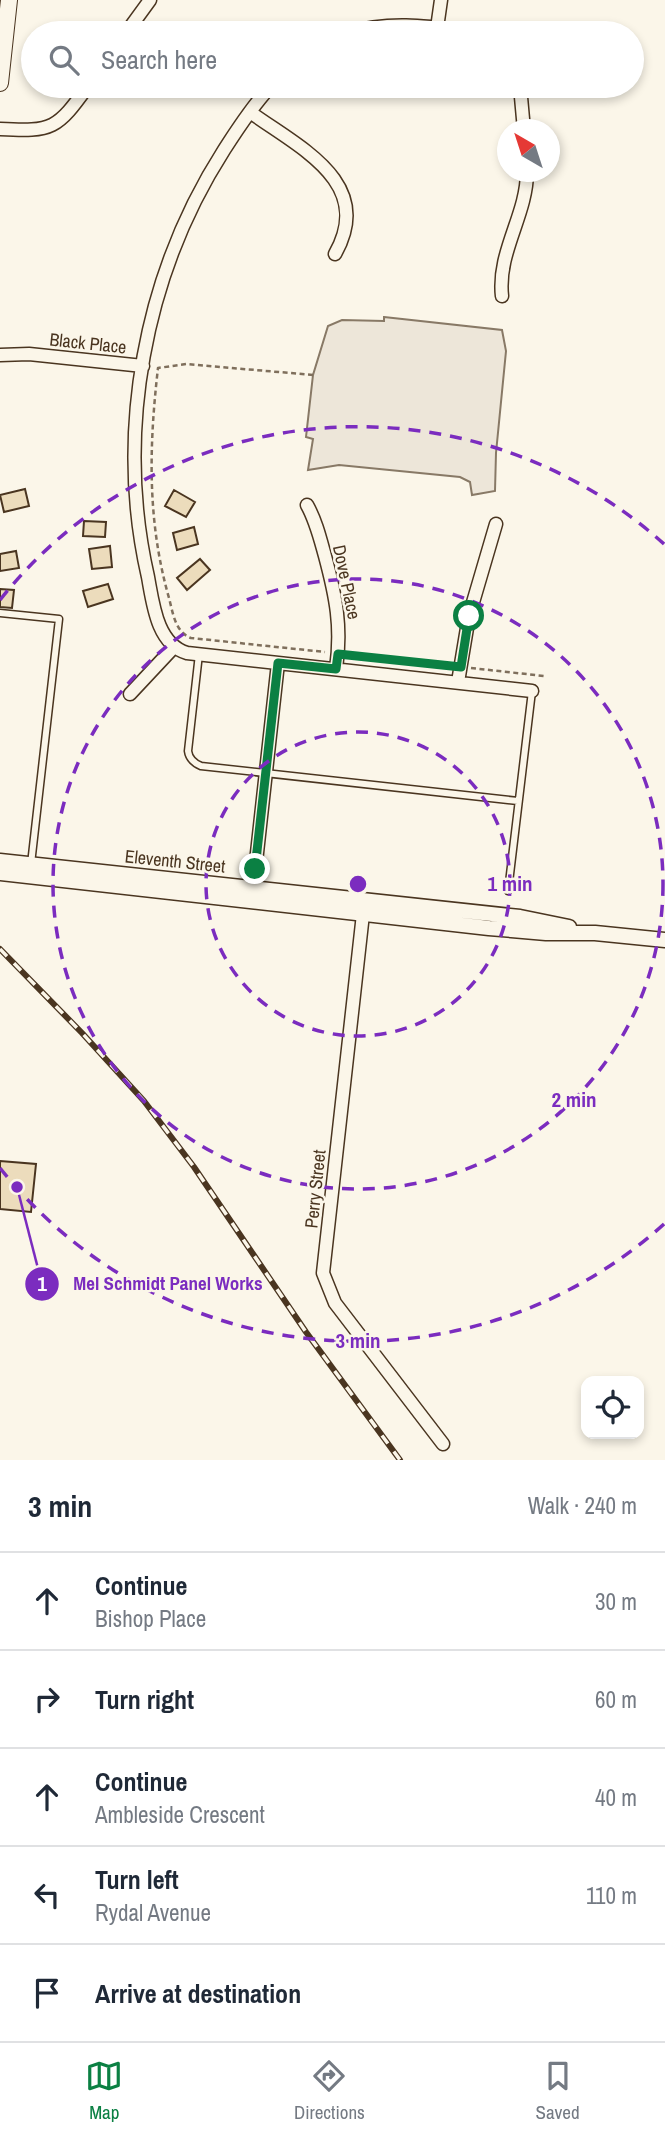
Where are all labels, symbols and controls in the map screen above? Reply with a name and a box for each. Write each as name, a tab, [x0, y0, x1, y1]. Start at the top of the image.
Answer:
search box	[21, 21, 644, 98]
icon: search	[45, 41, 83, 79]
text: Search here	[101, 42, 217, 77]
north arrow	[497, 119, 560, 182]
street label: Black Place	[48, 327, 128, 359]
street label: Dove Place	[327, 542, 367, 622]
route start	[453, 600, 484, 631]
street label: Eleventh Street	[124, 843, 226, 879]
route end	[239, 853, 270, 884]
text: 1 min	[488, 869, 532, 898]
centre of rings	[346, 872, 370, 896]
text: 2 min	[552, 1085, 596, 1114]
street label: Perry Street	[298, 1149, 332, 1229]
callout: Mel Schmidt Panel Works	[24, 1264, 277, 1304]
text: 1	[37, 1269, 47, 1298]
text: Mel Schmidt Panel Works	[73, 1270, 263, 1296]
text: 3 min	[336, 1326, 380, 1355]
map controls	[581, 1376, 644, 1439]
button: locate	[581, 1376, 644, 1439]
text: 3 min	[28, 1486, 92, 1526]
text: Walk · 240 m	[528, 1490, 637, 1521]
text: Continue	[95, 1568, 187, 1603]
icon: ahead	[28, 1582, 66, 1620]
text: 30 m	[595, 1586, 637, 1617]
text: Bishop Place	[95, 1603, 206, 1634]
icon: right	[28, 1680, 66, 1718]
text: Turn right	[95, 1682, 194, 1717]
text: 60 m	[595, 1684, 637, 1715]
text: Continue	[95, 1764, 187, 1799]
icon: ahead	[28, 1778, 66, 1816]
text: 40 m	[595, 1782, 637, 1813]
text: Ambleside Crescent	[95, 1799, 265, 1830]
text: Turn left	[95, 1862, 179, 1897]
icon: left	[28, 1876, 66, 1914]
text: 110 m	[586, 1880, 637, 1911]
text: Rydal Avenue	[95, 1897, 211, 1928]
icon: arrive	[28, 1974, 66, 2012]
text: Arrive at destination	[95, 1976, 301, 2011]
tab: Map	[85, 2057, 123, 2125]
tab: Directions	[294, 2057, 365, 2125]
tab: Saved	[536, 2057, 580, 2125]

